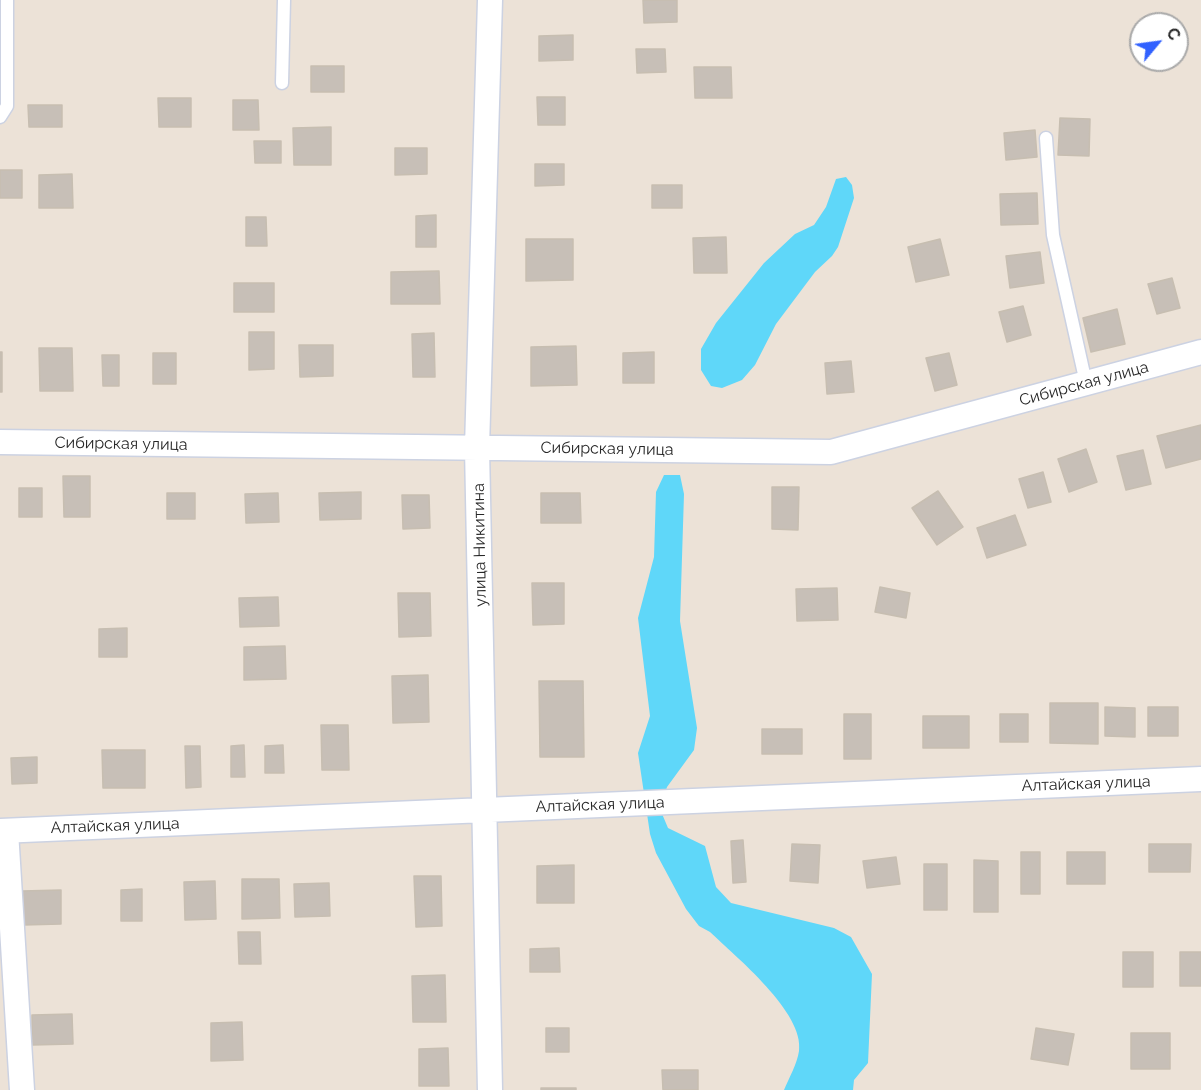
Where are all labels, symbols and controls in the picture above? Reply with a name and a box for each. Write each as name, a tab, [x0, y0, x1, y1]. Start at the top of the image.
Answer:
north arrow	[1129, 12, 1189, 72]
text: С	[1162, 25, 1184, 43]
street label: Сибирская улица	[1017, 358, 1151, 410]
street label: Сибирская улица	[54, 433, 188, 455]
street label: Сибирская улица	[540, 438, 674, 460]
street label: улица Никитина	[469, 483, 491, 607]
street label: Алтайская улица	[1021, 772, 1151, 796]
street label: Алтайская улица	[535, 793, 665, 817]
street label: Алтайская улица	[50, 814, 180, 838]

